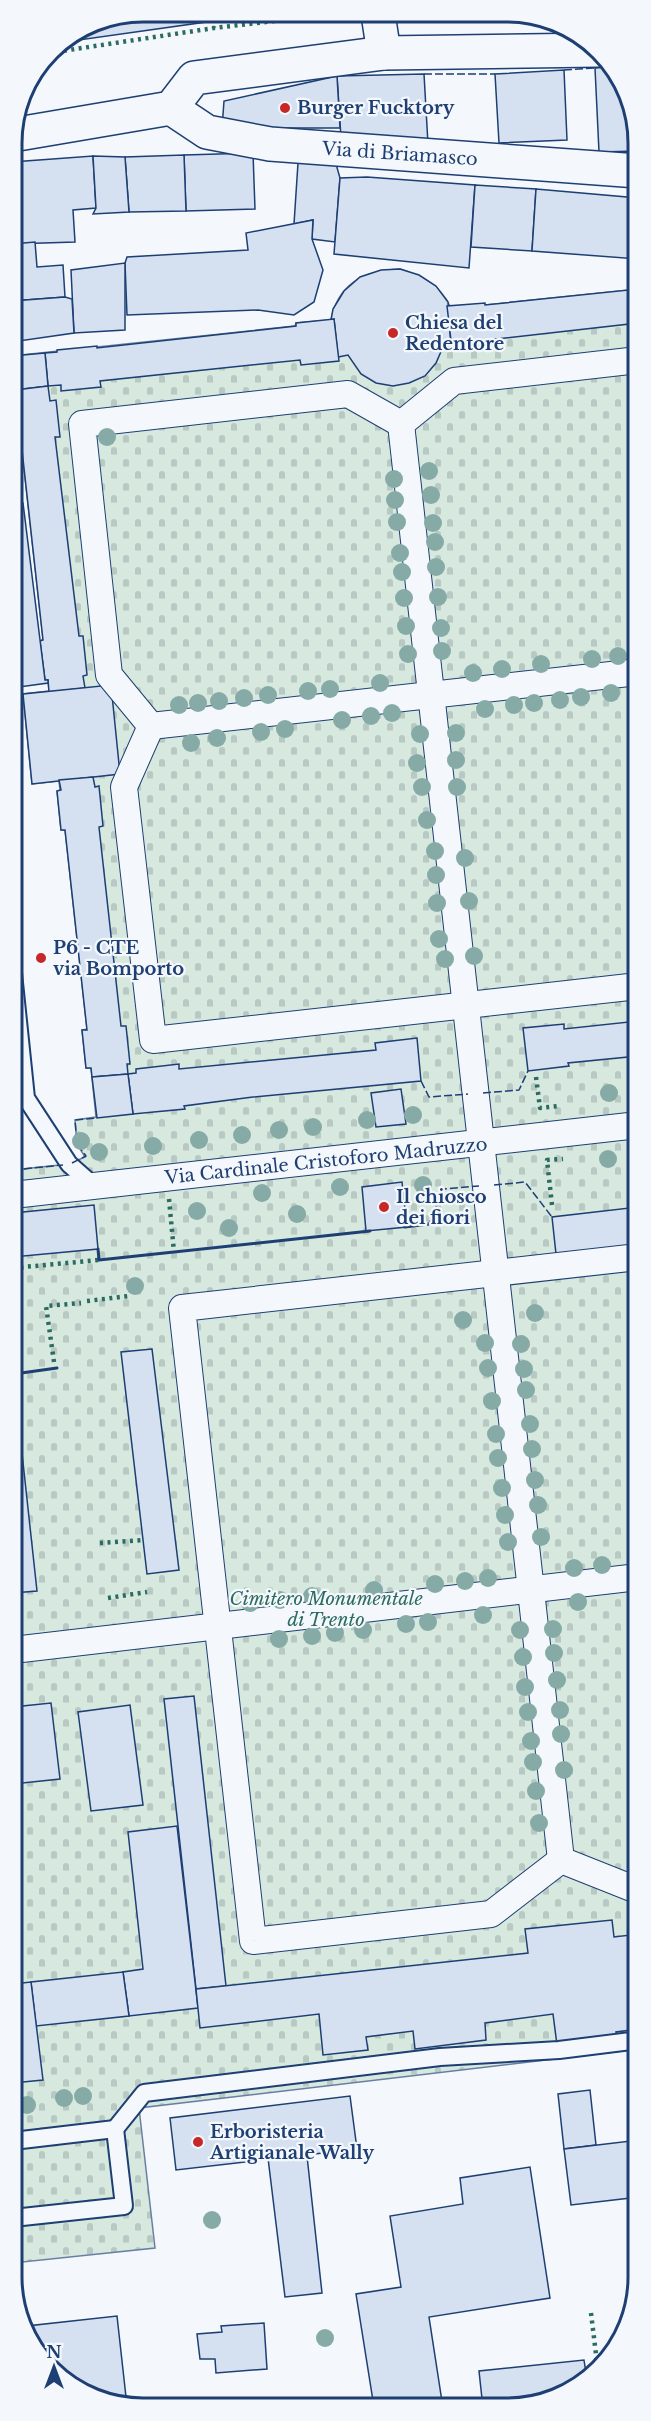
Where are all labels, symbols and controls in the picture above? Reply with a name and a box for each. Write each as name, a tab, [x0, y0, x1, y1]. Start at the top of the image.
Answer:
place label: Burger Fucktory	[297, 97, 455, 119]
marker: Burger Fucktory	[278, 101, 292, 115]
street label: Via di Briamasco	[320, 138, 479, 170]
place label: Chiesa del Redentore	[405, 312, 504, 355]
marker: Chiesa del Redentore	[386, 326, 400, 340]
place label: P6 - CTE via Bomporto	[53, 937, 184, 980]
marker: P6 - CTE via Bomporto	[34, 951, 48, 965]
street label: Via Cardinale Cristoforo Madruzzo	[163, 1133, 488, 1189]
place label: Il chiosco dei fiori	[396, 1186, 487, 1229]
marker: Il chiosco dei fiori	[377, 1200, 391, 1214]
park label: Cimitero Monumentale di Trento	[229, 1588, 423, 1631]
place label: Erboristeria Artigianale Wally	[209, 2121, 374, 2164]
marker: Erboristeria Artigianale Wally	[191, 2135, 205, 2149]
north arrow	[24, 2337, 84, 2397]
text: N	[46, 2342, 62, 2362]

